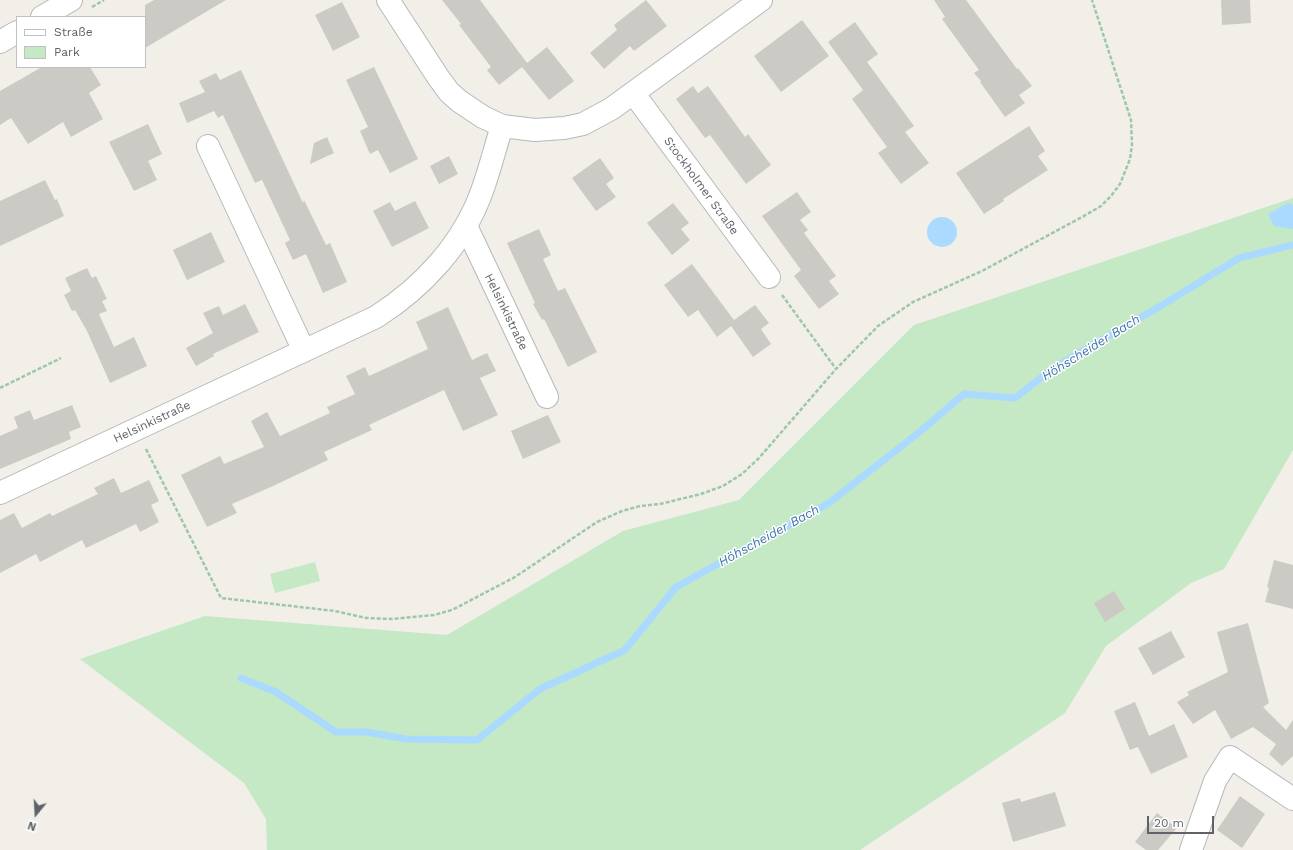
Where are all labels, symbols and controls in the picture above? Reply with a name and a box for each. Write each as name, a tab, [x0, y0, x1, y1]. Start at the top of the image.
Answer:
legend	[16, 16, 146, 68]
text: Straße	[54, 25, 93, 39]
text: Park	[54, 45, 80, 59]
street label: Stockholmer Straße	[661, 134, 741, 238]
street label: Helsinkistraße	[481, 271, 531, 353]
water label: Höhscheider Bach	[1039, 312, 1143, 384]
street label: Helsinkistraße	[111, 398, 193, 446]
water label: Höhscheider Bach	[716, 502, 822, 570]
north arrow	[16, 794, 56, 834]
scale bar	[1149, 808, 1216, 834]
text: 20 m	[1154, 816, 1184, 830]
text: N	[26, 818, 38, 833]

